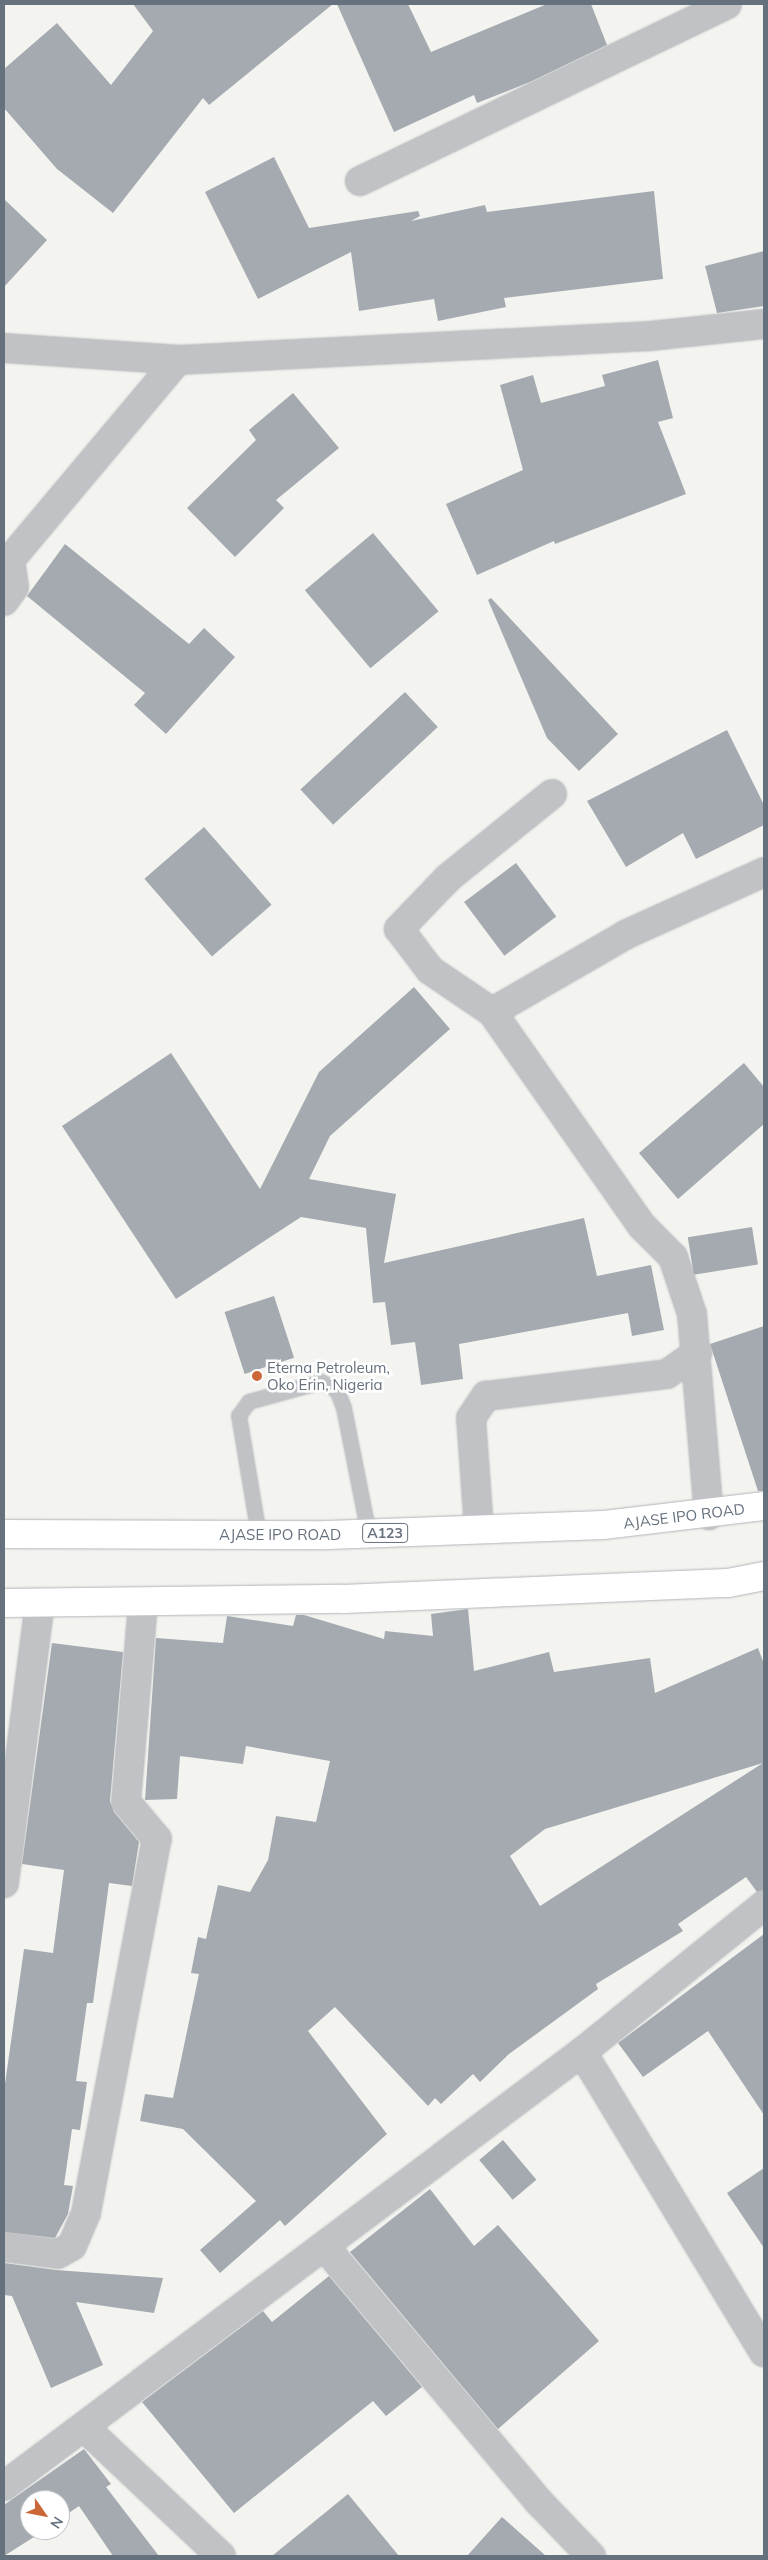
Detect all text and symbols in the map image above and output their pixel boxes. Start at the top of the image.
place label: Eterna Petroleum, Oko Erin, Nigeria [267,1358,390,1393]
marker: Eterna Petroleum, Oko Erin, Nigeria [251,1370,263,1382]
street label: AJASE IPO ROAD [622,1500,746,1532]
road number: A123 [361,1522,409,1545]
street label: AJASE IPO ROAD [219,1526,341,1544]
north arrow [20,2490,70,2540]
text: N [46,2513,67,2532]

